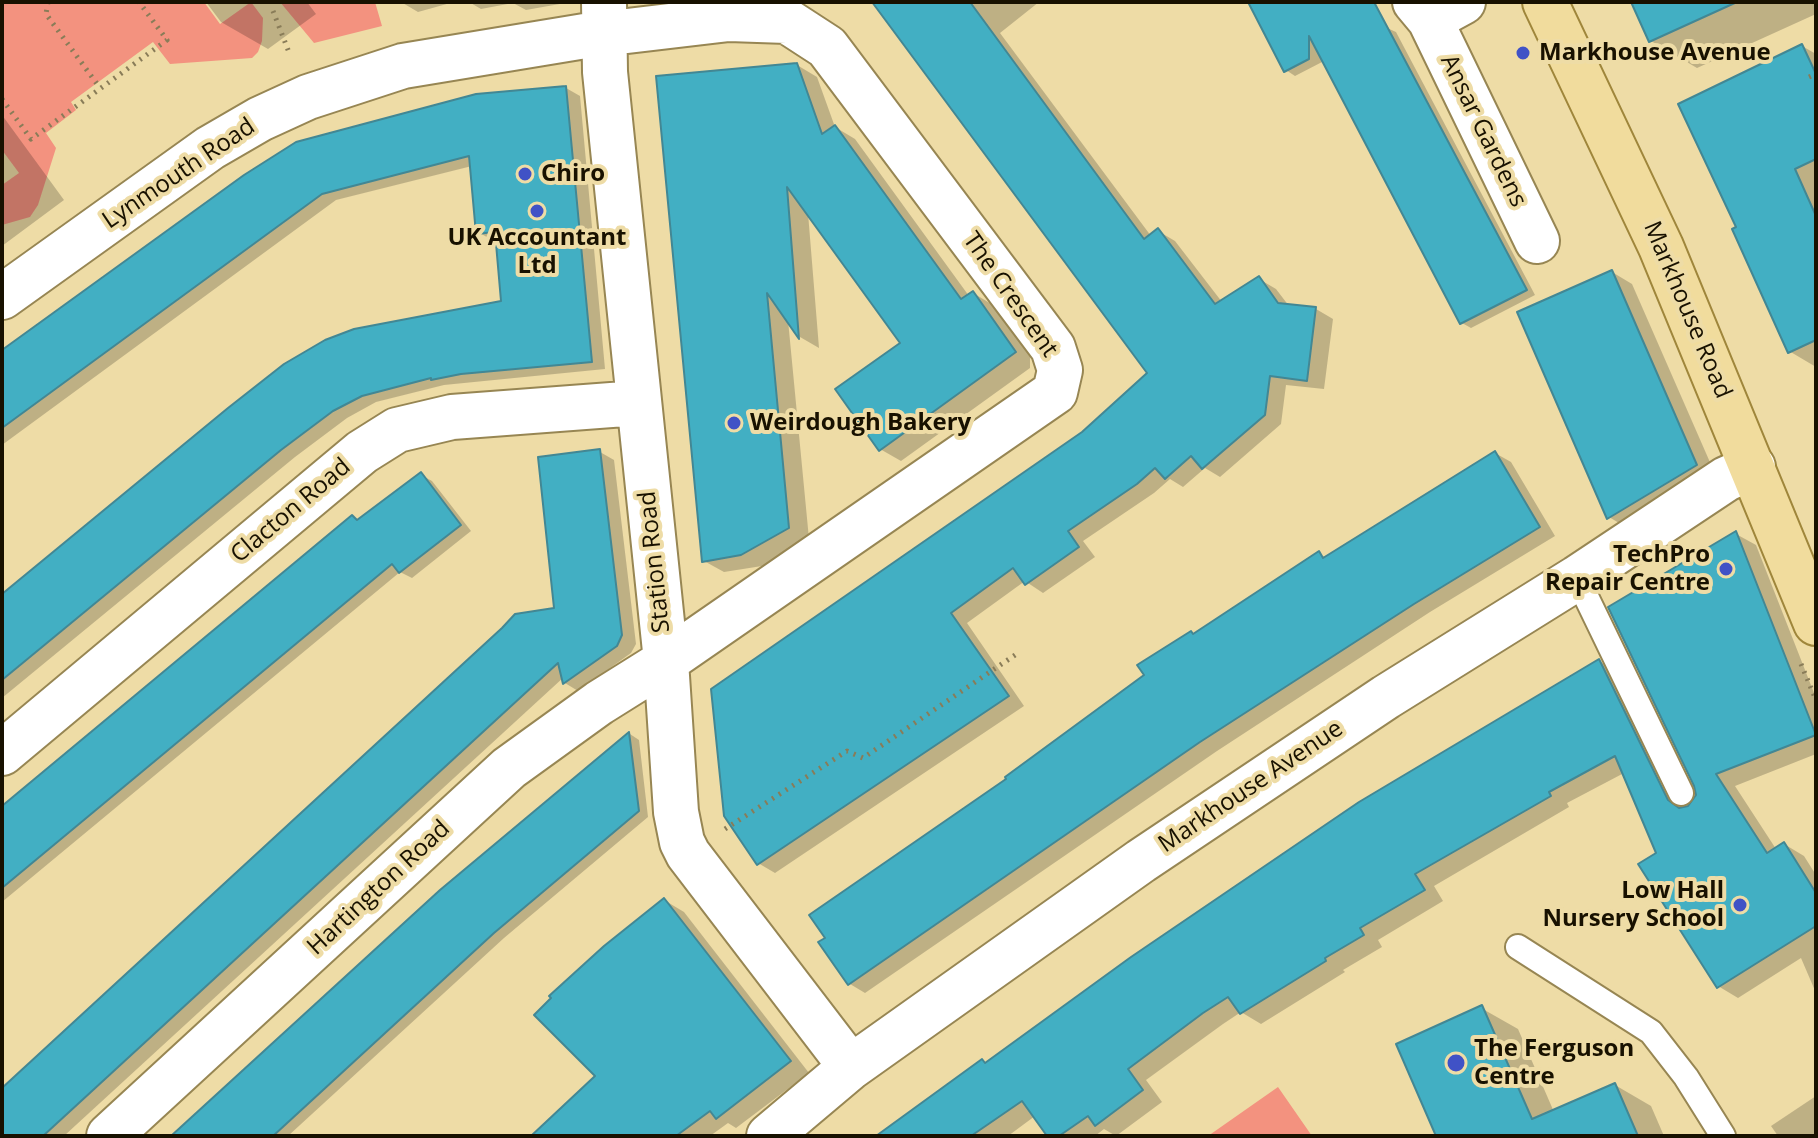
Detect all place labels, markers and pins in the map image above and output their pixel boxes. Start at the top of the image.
place label: Markhouse Avenue [1539,39,1771,67]
marker: Markhouse Avenue [1514,44,1532,62]
place label: Chiro [541,160,605,188]
marker: Chiro [516,165,534,183]
marker: UK Accountant Ltd [528,202,546,220]
place label: UK Accountant Ltd [447,224,627,280]
place label: Weirdough Bakery [750,409,971,437]
marker: Weirdough Bakery [725,414,743,432]
place label: TechPro Repair Centre [1545,541,1710,597]
marker: TechPro Repair Centre [1717,560,1735,578]
place label: Low Hall Nursery School [1543,877,1724,933]
marker: Low Hall Nursery School [1731,896,1749,914]
place label: The Ferguson Centre [1474,1035,1634,1091]
marker: The Ferguson Centre [1445,1052,1467,1074]

